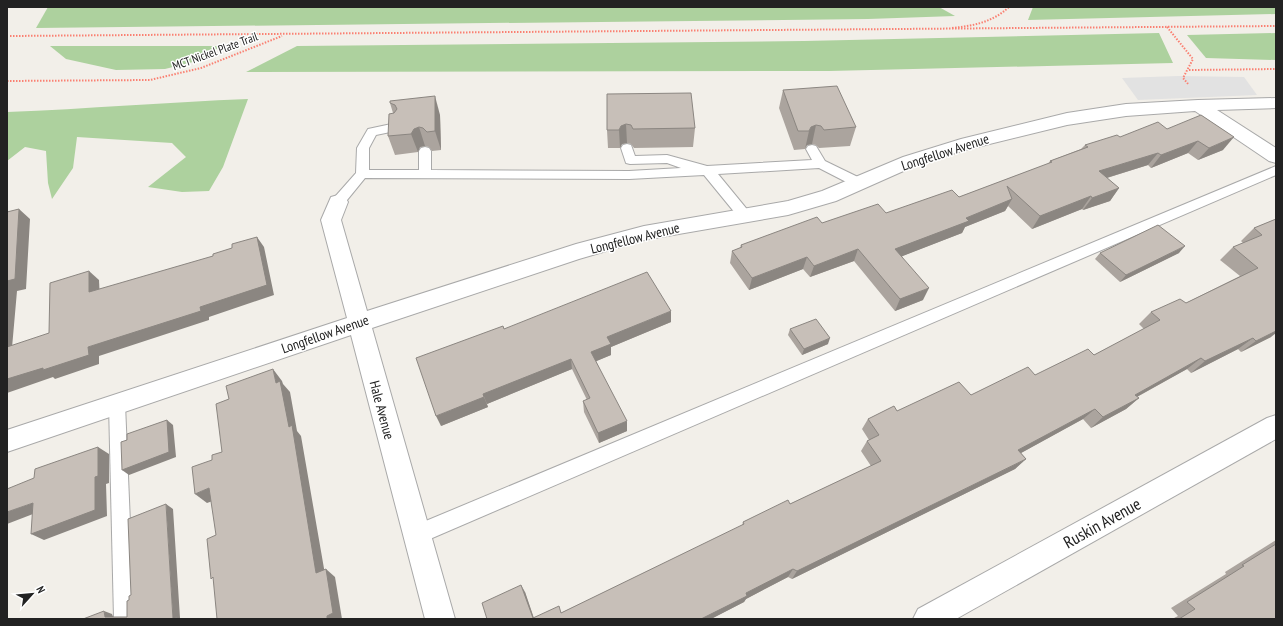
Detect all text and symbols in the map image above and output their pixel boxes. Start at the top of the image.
street label: MCT Nickel Plate Trail [170,29,260,73]
street label: Longfellow Avenue [899,129,991,175]
street label: Longfellow Avenue [589,218,682,258]
street label: Longfellow Avenue [279,311,371,357]
street label: Hale Avenue [366,379,399,442]
street label: Ruskin Avenue [1059,493,1145,553]
north arrow [12,574,52,614]
text: N [33,584,49,595]

